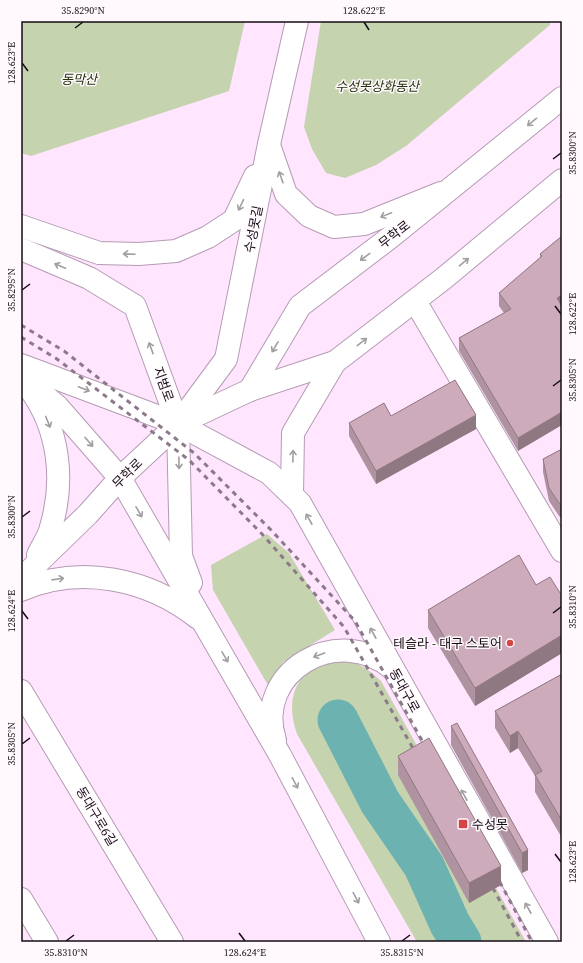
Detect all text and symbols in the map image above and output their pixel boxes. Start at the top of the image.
text: 35.8290°N [61,4,105,17]
text: 128.622°E [343,4,385,17]
text: 128.623°E [5,42,18,84]
park label: 동막산 [61,71,99,88]
park label: 수성못상화동산 [335,78,421,95]
one-way arrow [526,118,537,127]
text: 35.8300°N [566,131,579,175]
one-way arrow [276,172,284,184]
one-way arrow [237,199,244,211]
street label: 수성못길 [241,204,266,254]
one-way arrow [381,212,393,220]
street label: 무학로 [375,217,414,252]
one-way arrow [123,250,136,258]
one-way arrow [360,252,371,261]
one-way arrow [458,257,469,266]
one-way arrow [55,262,67,269]
text: 35.8295°N [5,268,18,312]
text: 128.622°E [566,293,579,335]
one-way arrow [356,338,367,346]
one-way arrow [271,341,279,353]
one-way arrow [146,342,154,354]
text: 35.8305°N [566,358,579,402]
street label: 지범로 [149,364,178,404]
one-way arrow [77,385,89,393]
one-way arrow [44,416,52,428]
one-way arrow [84,437,93,448]
one-way arrow [289,450,297,463]
street label: 무학로 [109,455,146,492]
one-way arrow [175,456,183,469]
text: 35.8300°N [5,495,18,539]
one-way arrow [136,506,144,518]
one-way arrow [305,513,313,525]
one-way arrow [52,575,65,583]
text: 35.8310°N [566,585,579,629]
text: 128.624°E [5,590,18,632]
one-way arrow [369,627,377,639]
place label: 테슬라 - 대구 스토어 [393,635,502,652]
marker: 테슬라 - 대구 스토어 [505,638,515,648]
one-way arrow [221,651,229,663]
one-way arrow [313,651,325,659]
street label: 동대구로 [386,665,424,715]
text: 35.8305°N [5,722,18,766]
one-way arrow [292,777,299,789]
street label: 동대구로6길 [72,783,121,849]
one-way arrow [460,789,468,801]
place label: 수성못 [472,816,508,833]
marker: 수성못 [457,818,469,830]
text: 128.623°E [566,841,579,883]
one-way arrow [353,891,360,903]
one-way arrow [523,902,531,914]
text: 35.8310°N [44,946,88,959]
text: 128.624°E [224,946,266,959]
text: 35.8315°N [380,946,424,959]

